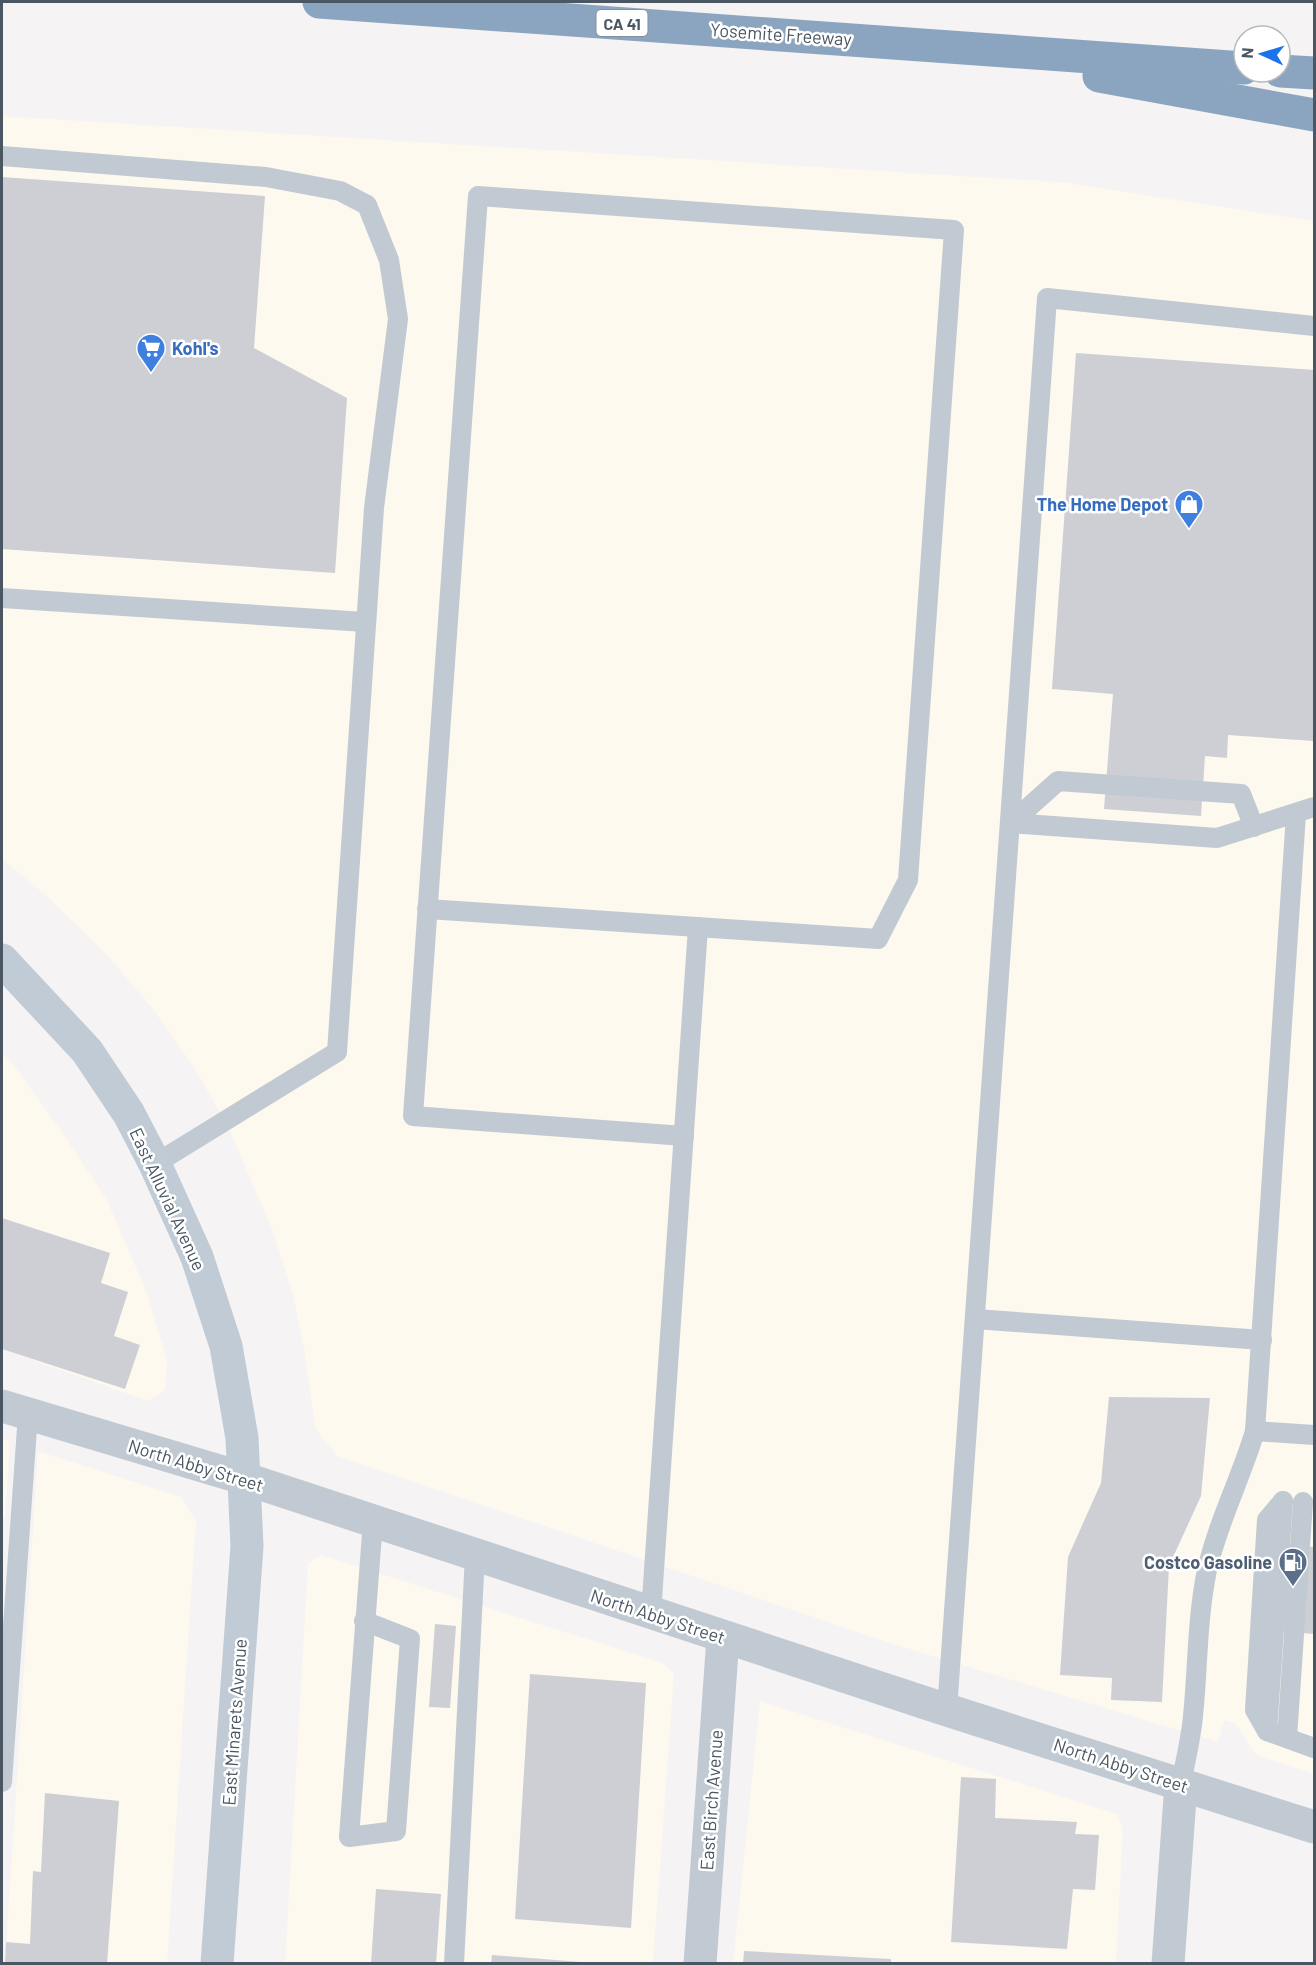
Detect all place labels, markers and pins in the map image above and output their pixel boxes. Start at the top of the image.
supermarket icon: Kohl's [135,332,167,374]
place label: Kohl's [172,337,219,359]
shop icon: The Home Depot [1173,488,1205,530]
place label: The Home Depot [1037,493,1168,515]
fuel station icon: Costco Gasoline [1277,1546,1309,1588]
place label: Costco Gasoline [1144,1551,1272,1573]

